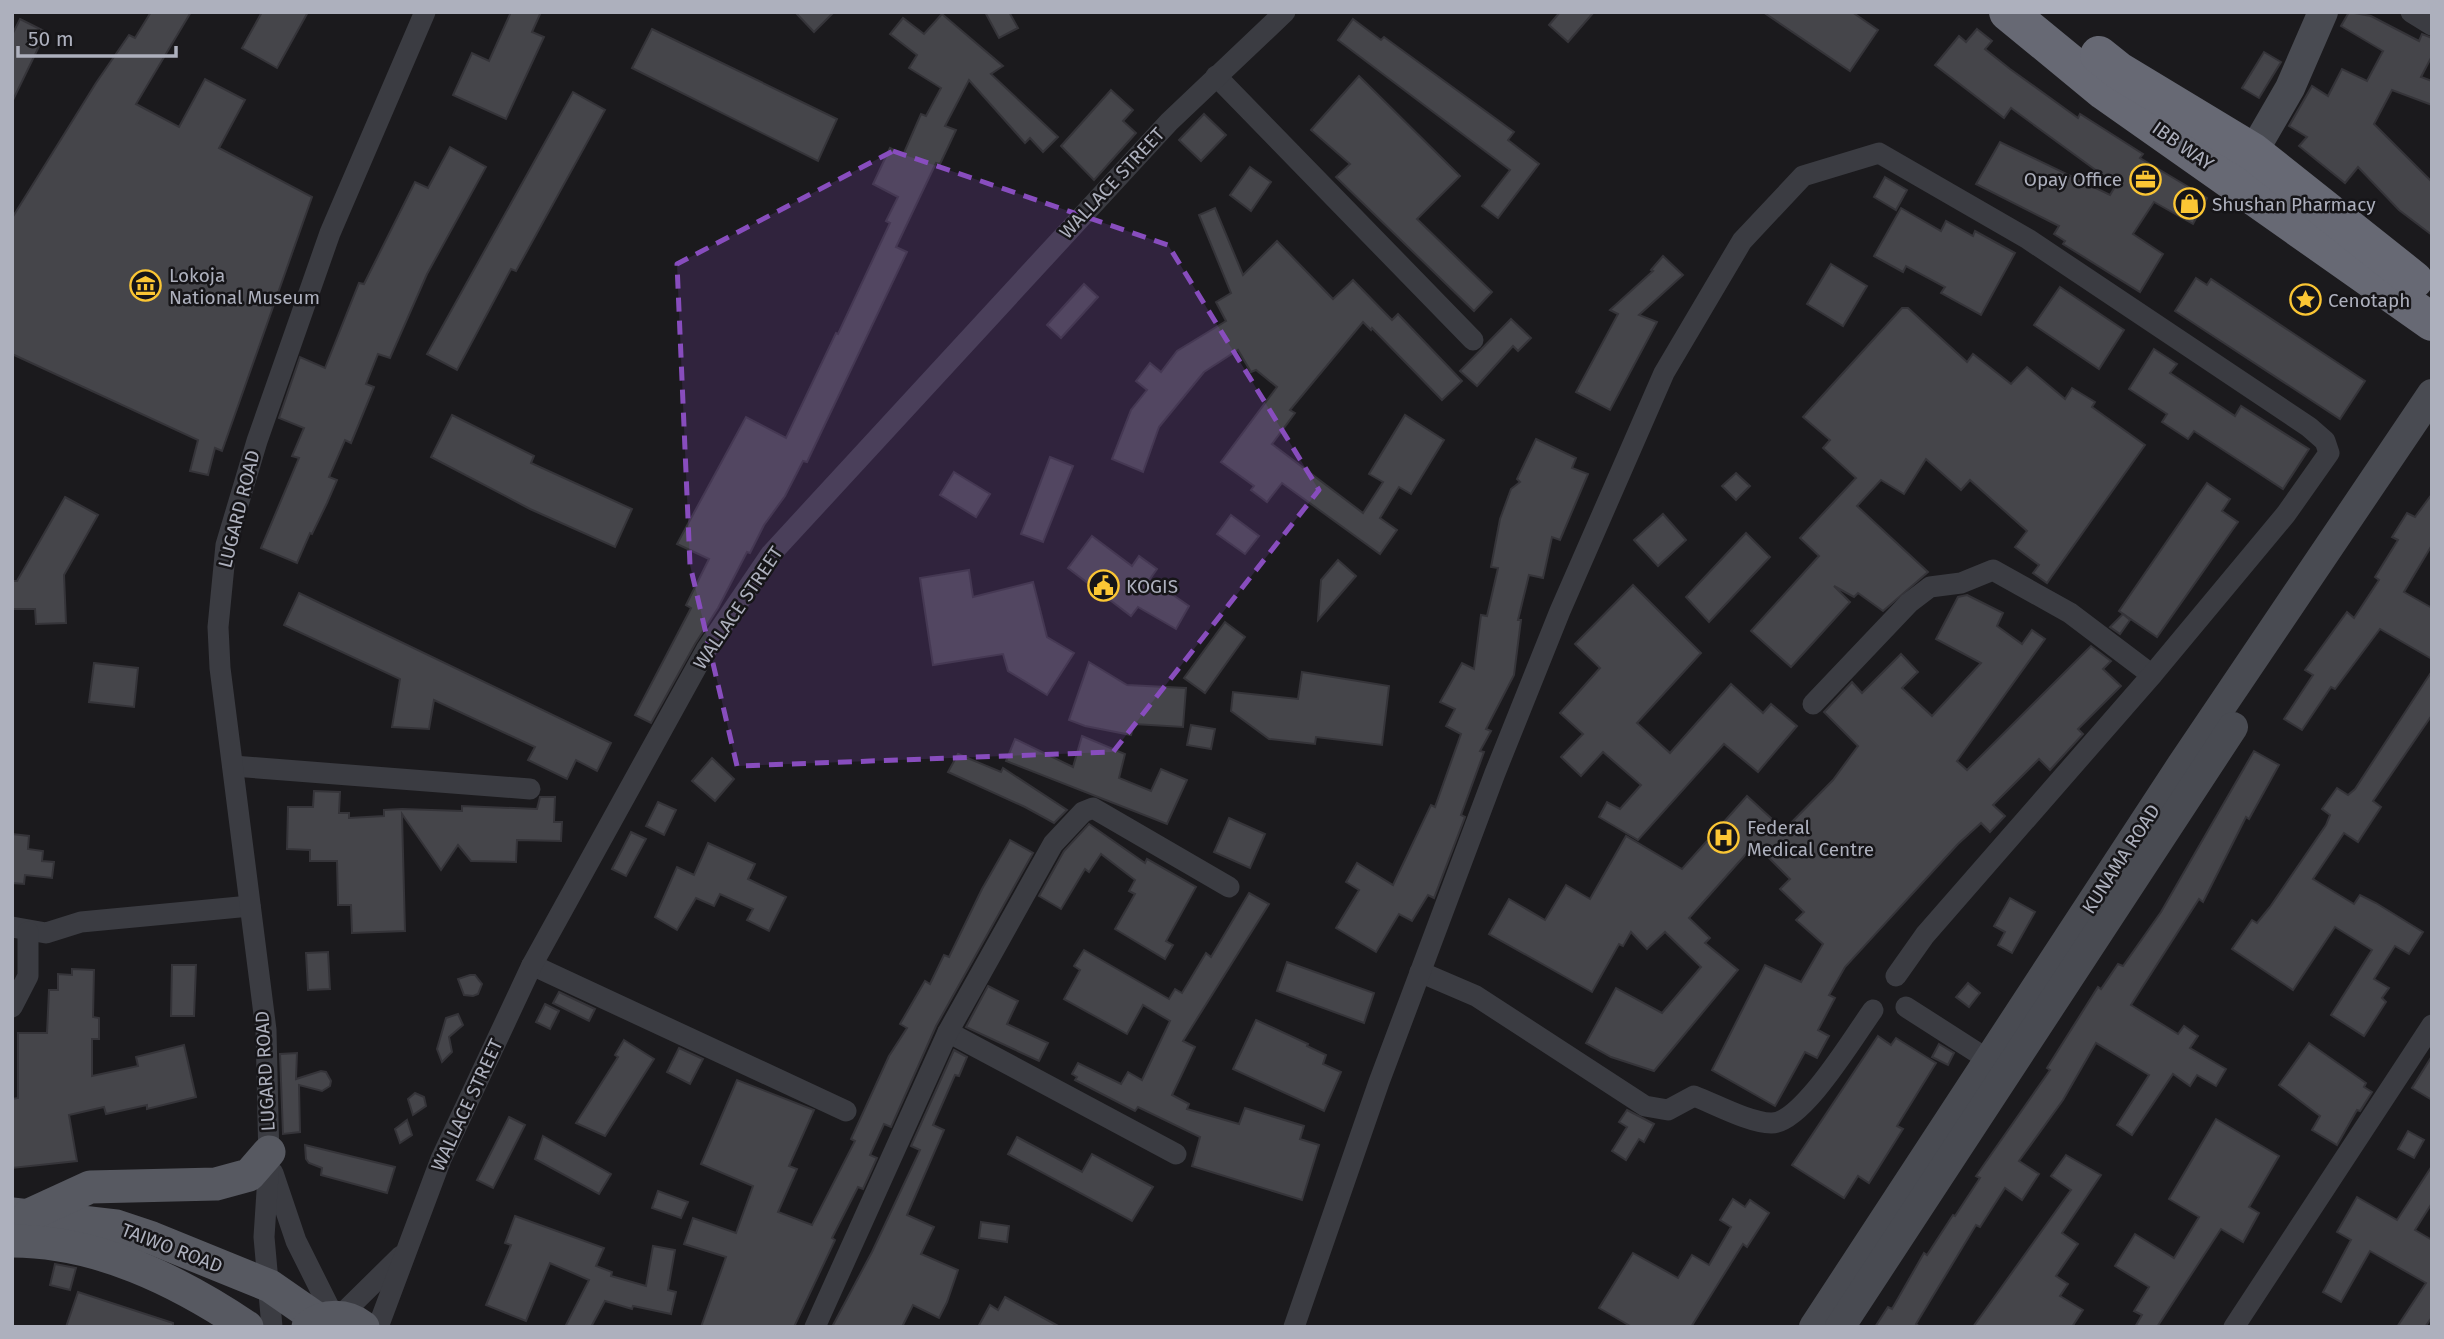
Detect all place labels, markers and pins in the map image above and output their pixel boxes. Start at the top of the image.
office icon: Opay Office [2128,162,2162,196]
place label: Opay Office [2024,168,2122,191]
shop icon: Shushan Pharmacy [2172,187,2206,221]
place label: Shushan Pharmacy [2212,193,2376,216]
place label: Lokoja National Museum [169,264,320,309]
museum icon: Lokoja National Museum [129,269,163,303]
place icon: Cenotaph [2288,283,2322,317]
place label: Cenotaph [2328,289,2410,312]
public building icon: KOGIS [1086,569,1120,603]
place label: KOGIS [1126,575,1178,598]
place label: Federal Medical Centre [1747,816,1874,861]
hospital icon: Federal Medical Centre [1707,821,1741,855]

